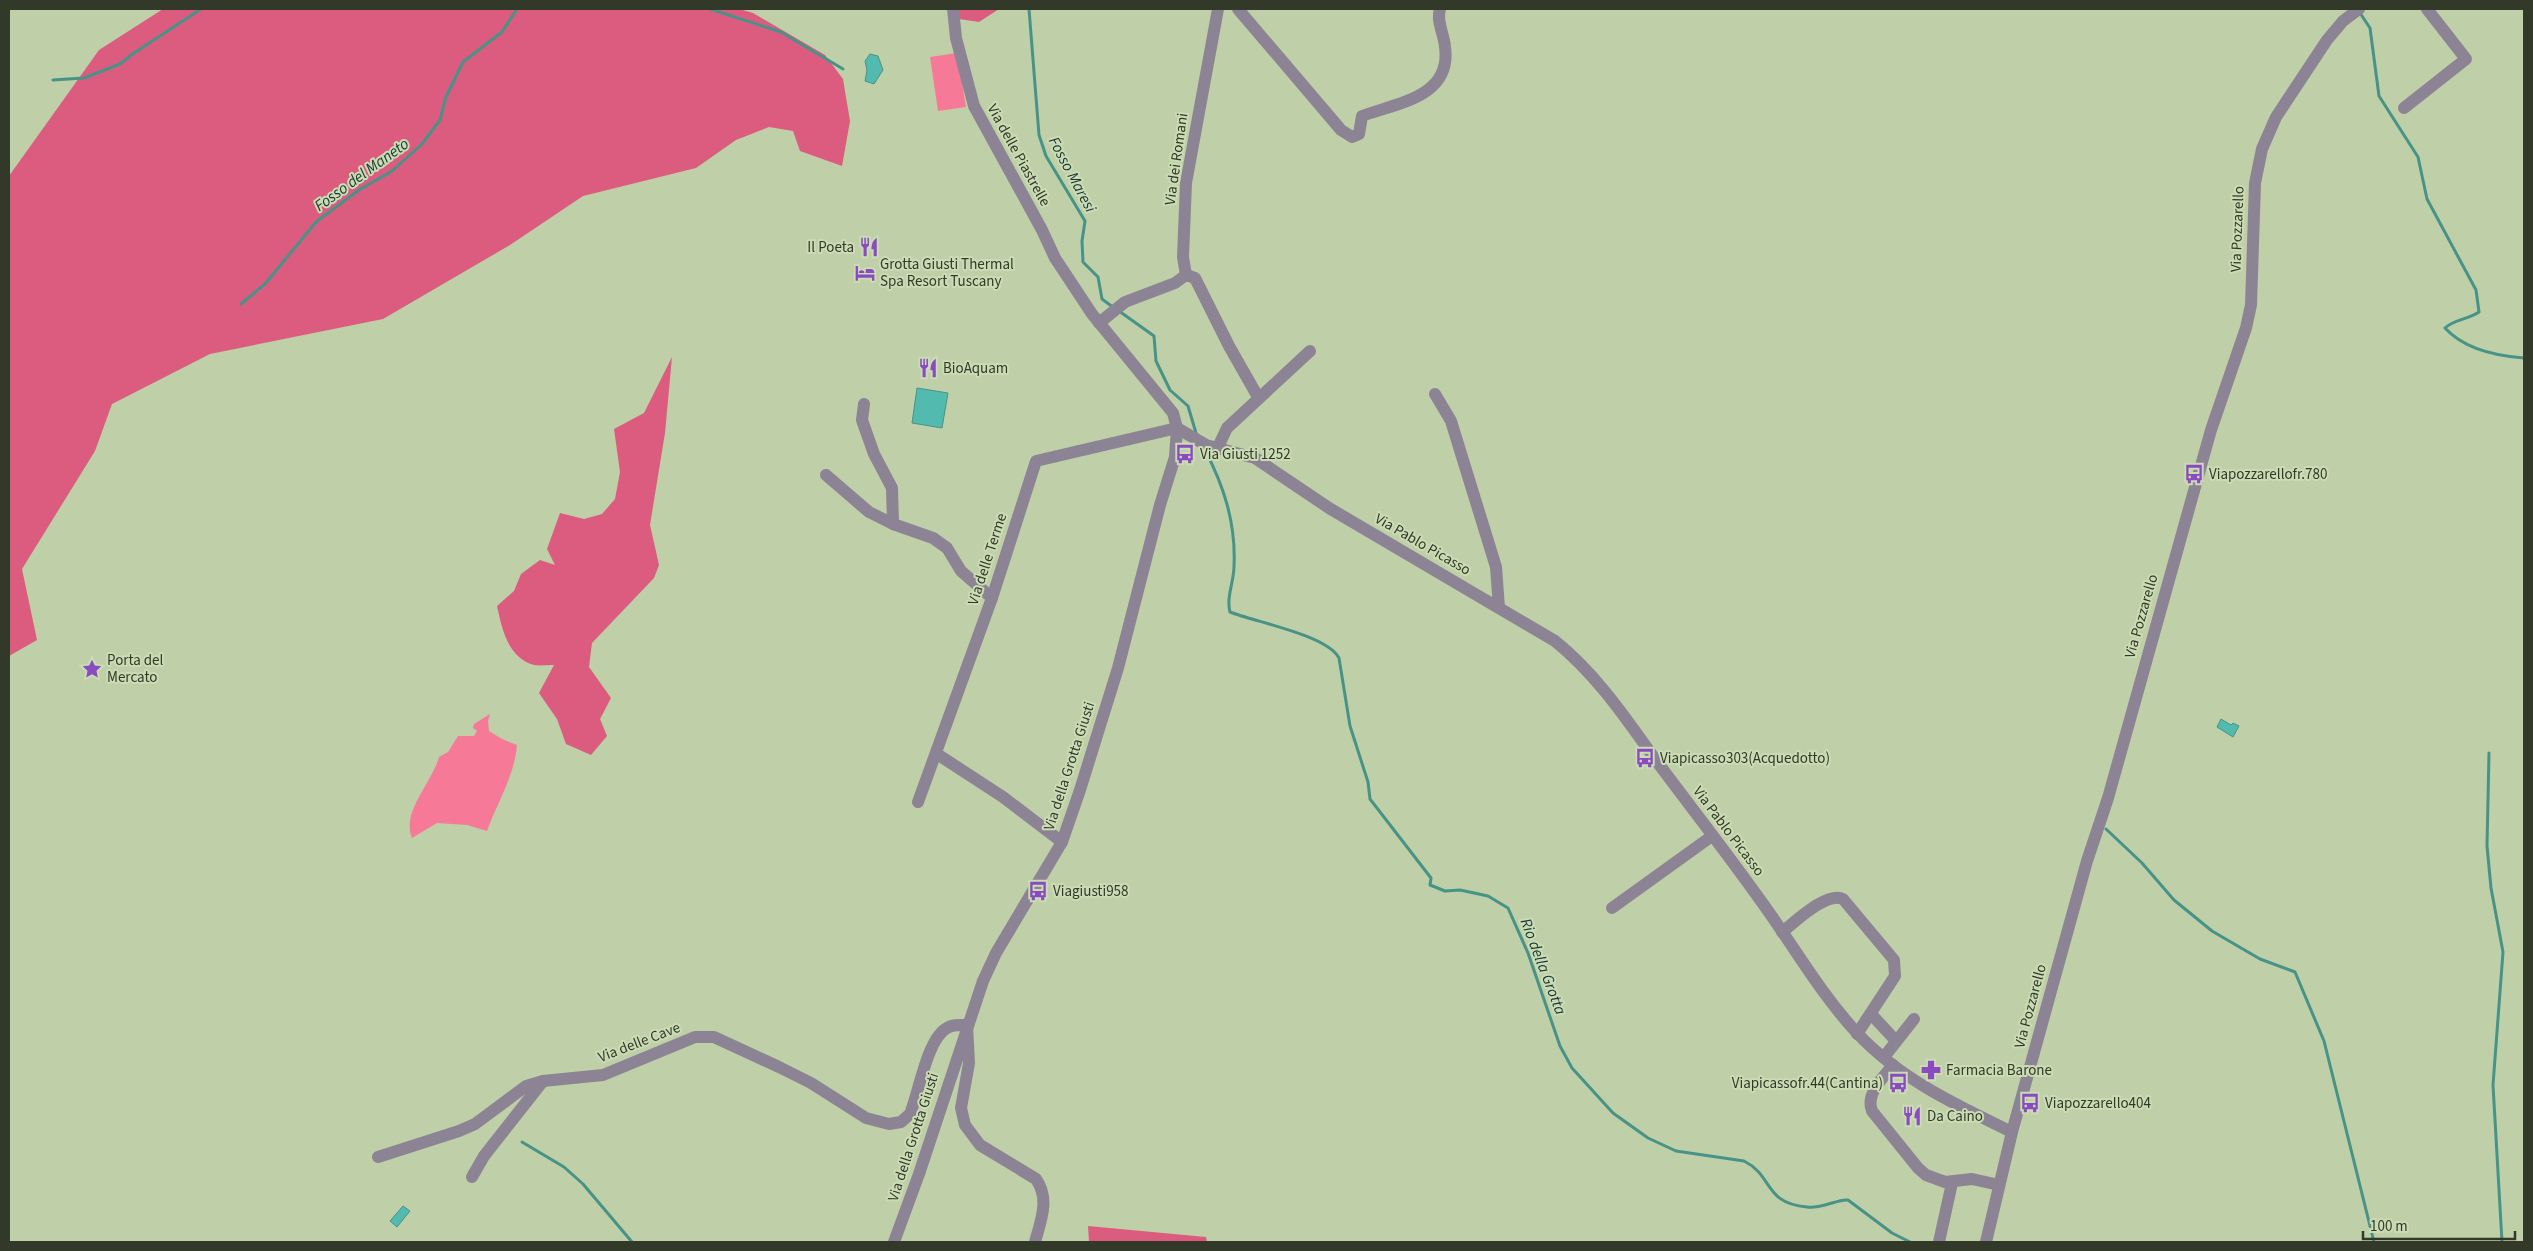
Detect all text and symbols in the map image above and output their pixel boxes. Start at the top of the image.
street label: Via delle Piastrelle [982,100,1055,210]
street label: Via dei Romani [1160,112,1193,207]
water label: Fosso del Maneto [310,133,413,217]
water label: Fosso Maresi [1043,133,1101,216]
street label: Via Pozzarello [2225,185,2250,273]
restaurant icon: Il Poeta [858,236,880,258]
place label: Il Poeta [807,237,854,258]
place label: Grotta Giusti Thermal Spa Resort Tuscany [880,254,1014,292]
hotel icon: Grotta Giusti Thermal Spa Resort Tuscany [854,262,876,284]
restaurant icon: BioAquam [917,357,939,379]
place label: BioAquam [943,358,1008,379]
bus stop icon: Via Giusti 1252 [1174,443,1196,465]
place label: Via Giusti 1252 [1200,444,1291,465]
bus stop icon: Viapozzarellofr.780 [2183,463,2205,485]
place label: Viapozzarellofr.780 [2209,464,2327,485]
street label: Via Pablo Picasso [1371,508,1475,580]
street label: Via delle Terme [963,511,1012,608]
street label: Via Pozzarello [2119,572,2163,661]
place label: Porta del Mercato [107,650,164,688]
place icon: Porta del Mercato [81,658,103,680]
street label: Via della Grotta Giusti [1039,699,1100,833]
bus stop icon: Viapicasso303(Acquedotto) [1634,747,1656,769]
place label: Viapicasso303(Acquedotto) [1660,748,1830,769]
street label: Via Pablo Picasso [1688,782,1769,881]
bus stop icon: Viagiusti958 [1027,880,1049,902]
place label: Viagiusti958 [1053,881,1129,902]
water label: Rio della Grotta [1515,915,1572,1018]
street label: Via Pozzarello [2009,962,2052,1051]
street label: Via delle Cave [595,1017,683,1068]
pharmacy icon: Farmacia Barone [1920,1059,1942,1081]
place label: Farmacia Barone [1946,1060,2052,1081]
street label: Via della Grotta Giusti [883,1070,944,1204]
bus stop icon: Viapicassofr.44(Cantina) [1887,1072,1909,1094]
place label: Viapicassofr.44(Cantina) [1732,1073,1883,1094]
bus stop icon: Viapozzarello404 [2019,1092,2041,1114]
place label: Viapozzarello404 [2045,1093,2151,1114]
restaurant icon: Da Caino [1901,1105,1923,1127]
place label: Da Caino [1927,1106,1983,1127]
scale bar [2363,1208,2516,1240]
text: 100 m [2370,1216,2408,1237]

